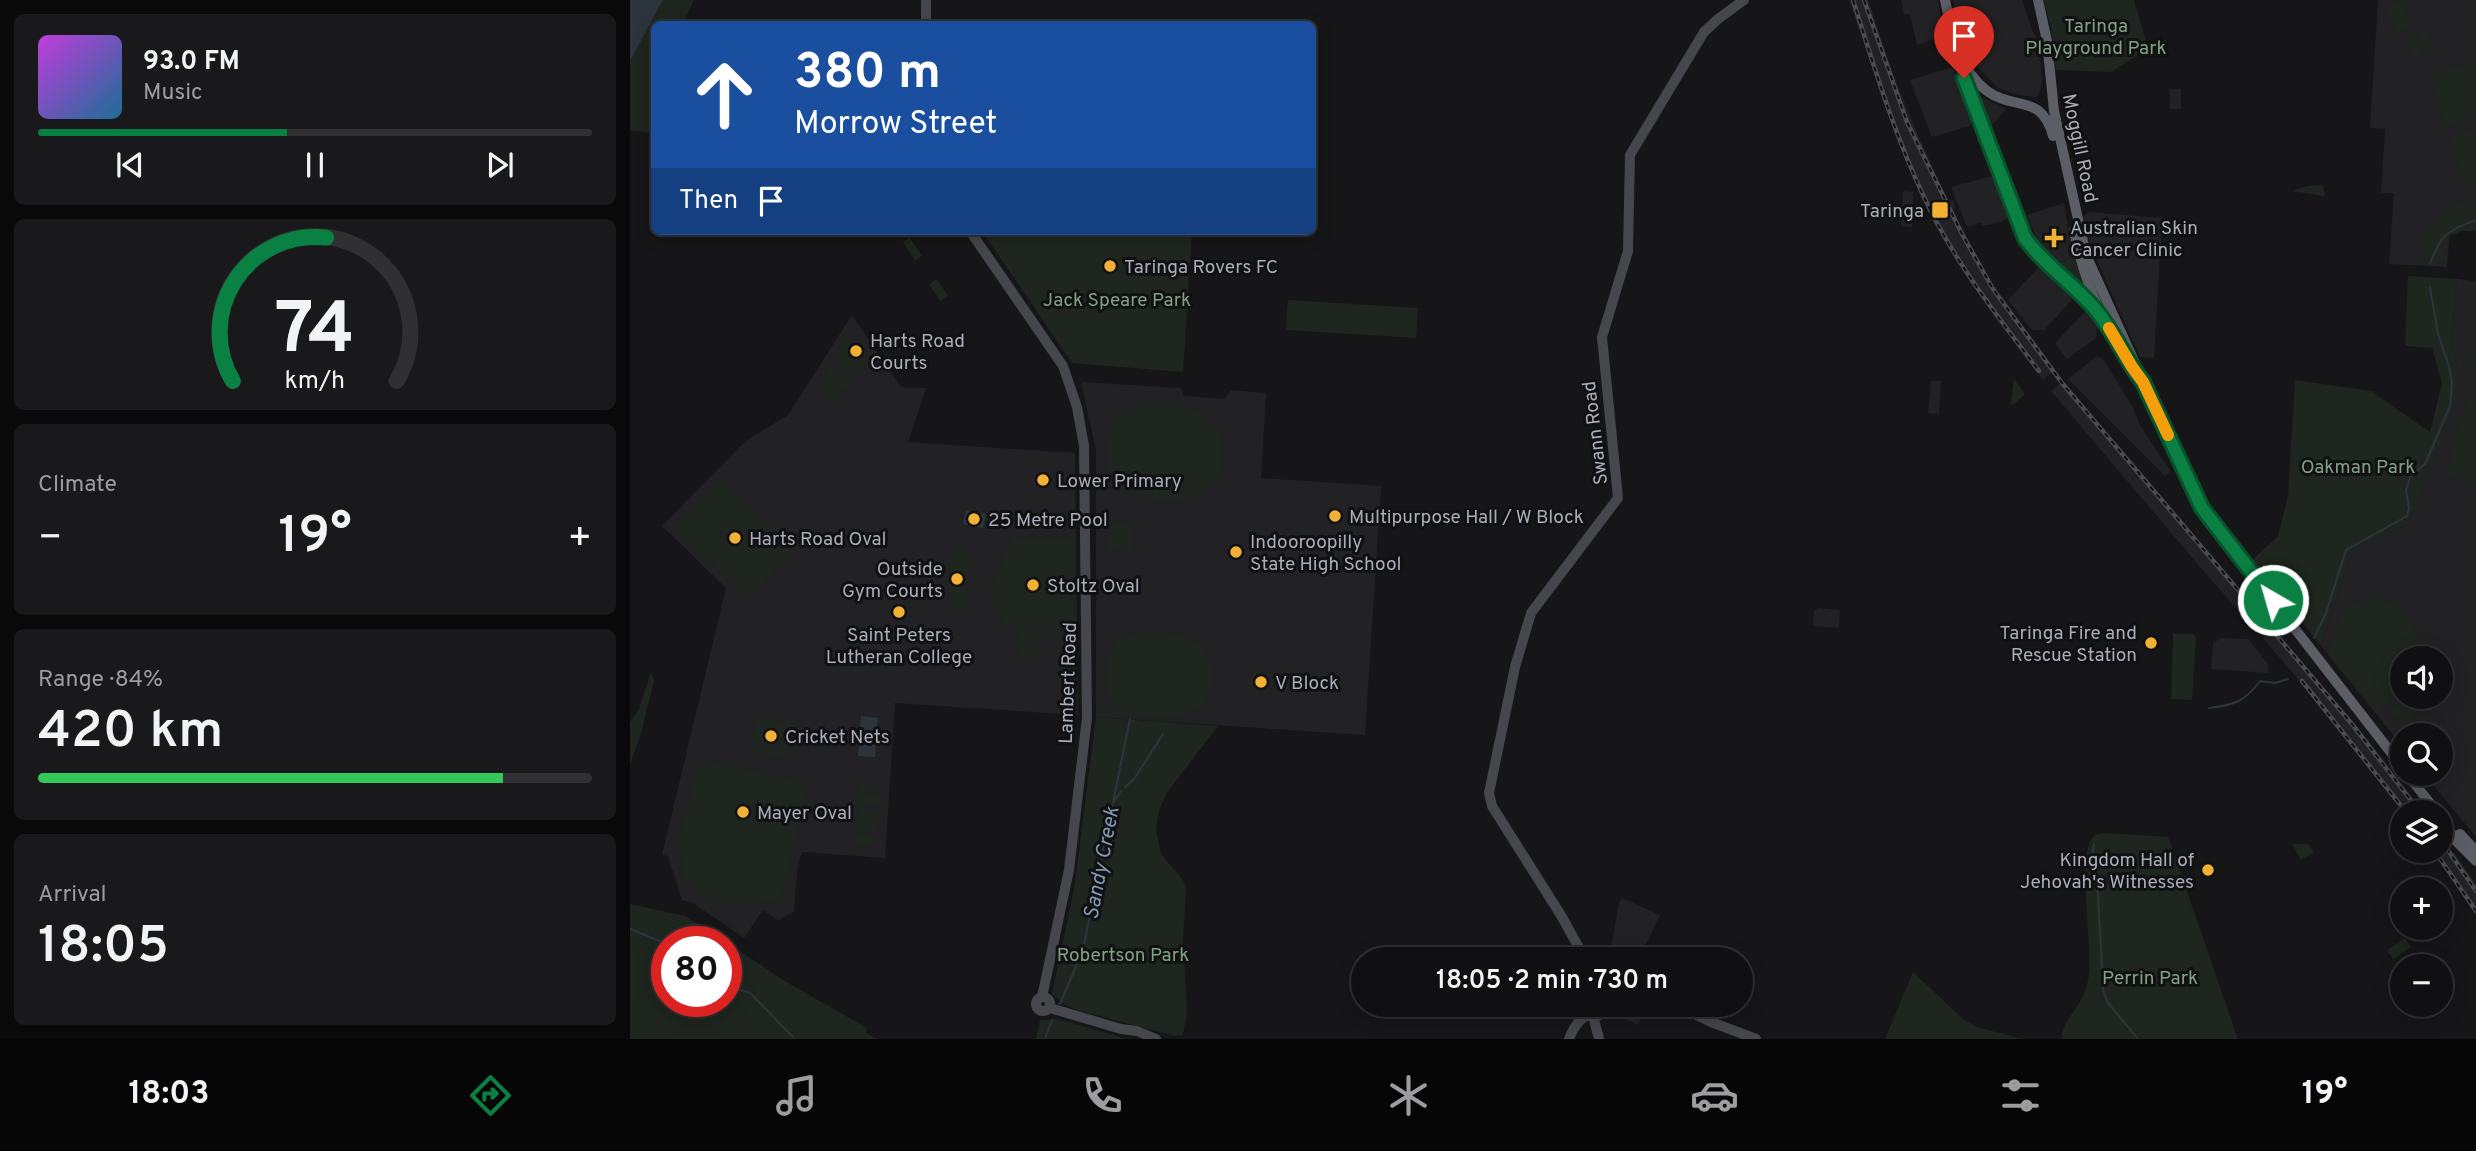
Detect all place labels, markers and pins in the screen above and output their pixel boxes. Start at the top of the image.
pin [1934,6,1994,78]
place label: Taringa [1860,200,1924,224]
marker: Taringa [1930,200,1950,220]
place label: Australian Skin Cancer Clinic [2070,217,2198,263]
marker: Australian Skin Cancer Clinic [2044,228,2064,248]
place label: Taringa Rovers FC [1124,256,1278,280]
marker: Taringa Rovers FC [1102,258,1118,274]
place label: Harts Road Courts [870,330,965,376]
marker: Harts Road Courts [848,343,864,359]
place label: Lower Primary [1057,470,1182,494]
marker: Lower Primary [1035,472,1051,488]
place label: Multipurpose Hall / W Block [1349,506,1584,530]
marker: Multipurpose Hall / W Block [1327,508,1343,524]
place label: 25 Metre Pool [988,509,1108,533]
marker: 25 Metre Pool [966,511,982,527]
place label: Harts Road Oval [749,528,887,552]
marker: Harts Road Oval [727,530,743,546]
place label: Indooroopilly State High School [1250,531,1402,577]
marker: Indooroopilly State High School [1228,544,1244,560]
place label: Outside Gym Courts [842,558,943,604]
marker: Outside Gym Courts [949,571,965,587]
place label: Stoltz Oval [1047,575,1140,599]
marker: Stoltz Oval [1025,577,1041,593]
marker: Saint Peters Lutheran College [891,604,907,620]
place label: Taringa Fire and Rescue Station [2000,622,2137,668]
place label: Saint Peters Lutheran College [826,624,972,670]
marker: Taringa Fire and Rescue Station [2143,635,2159,651]
place label: V Block [1275,672,1339,696]
marker: V Block [1253,674,1269,690]
place label: Cricket Nets [785,726,890,750]
marker: Cricket Nets [763,728,779,744]
place label: Mayer Oval [757,802,852,826]
marker: Mayer Oval [735,804,751,820]
place label: Kingdom Hall of Jehovah's Witnesses [2020,849,2195,895]
marker: Kingdom Hall of Jehovah's Witnesses [2200,862,2216,878]

